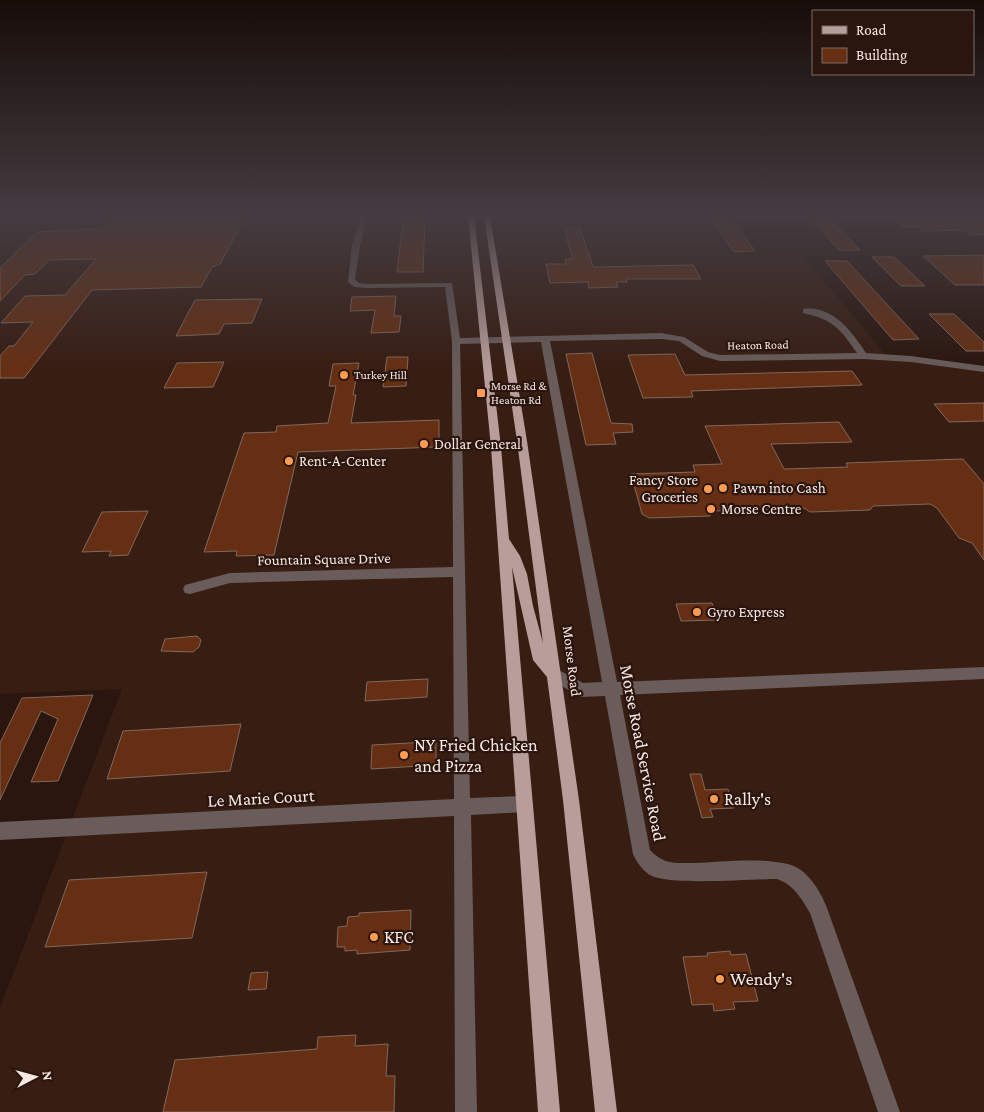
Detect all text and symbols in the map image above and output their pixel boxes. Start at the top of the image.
legend [812,10,974,75]
text: Road [856,22,887,38]
text: Building [856,47,907,64]
street label: Heaton Road [727,337,790,353]
place label: Turkey Hill [354,368,407,382]
marker: Turkey Hill [338,369,350,381]
place label: Morse Rd & Heaton Rd [491,379,547,407]
marker: Morse Rd & Heaton Rd [475,387,487,399]
place label: Dollar General [434,436,521,452]
marker: Dollar General [418,438,430,450]
place label: Rent-A-Center [299,453,387,469]
marker: Rent-A-Center [283,455,295,467]
place label: Fancy Store Groceries [629,472,698,505]
place label: Pawn into Cash [733,480,826,496]
marker: Pawn into Cash [717,482,729,494]
marker: Fancy Store Groceries [702,483,714,495]
place label: Morse Centre [721,501,802,517]
marker: Morse Centre [705,503,717,515]
street label: Fountain Square Drive [257,550,391,569]
place label: Gyro Express [707,604,785,621]
marker: Gyro Express [691,606,703,618]
street label: Morse Road [560,625,584,697]
street label: Morse Road Service Road [616,663,670,843]
place label: NY Fried Chicken and Pizza [414,735,538,776]
marker: NY Fried Chicken and Pizza [398,749,410,761]
street label: Le Marie Court [207,785,316,811]
place label: Rally's [724,789,771,809]
marker: Rally's [708,793,720,805]
place label: KFC [384,927,414,947]
marker: KFC [368,931,380,943]
place label: Wendy's [730,969,792,989]
marker: Wendy's [714,973,726,985]
north arrow [10,1052,60,1102]
text: N [39,1070,56,1082]

